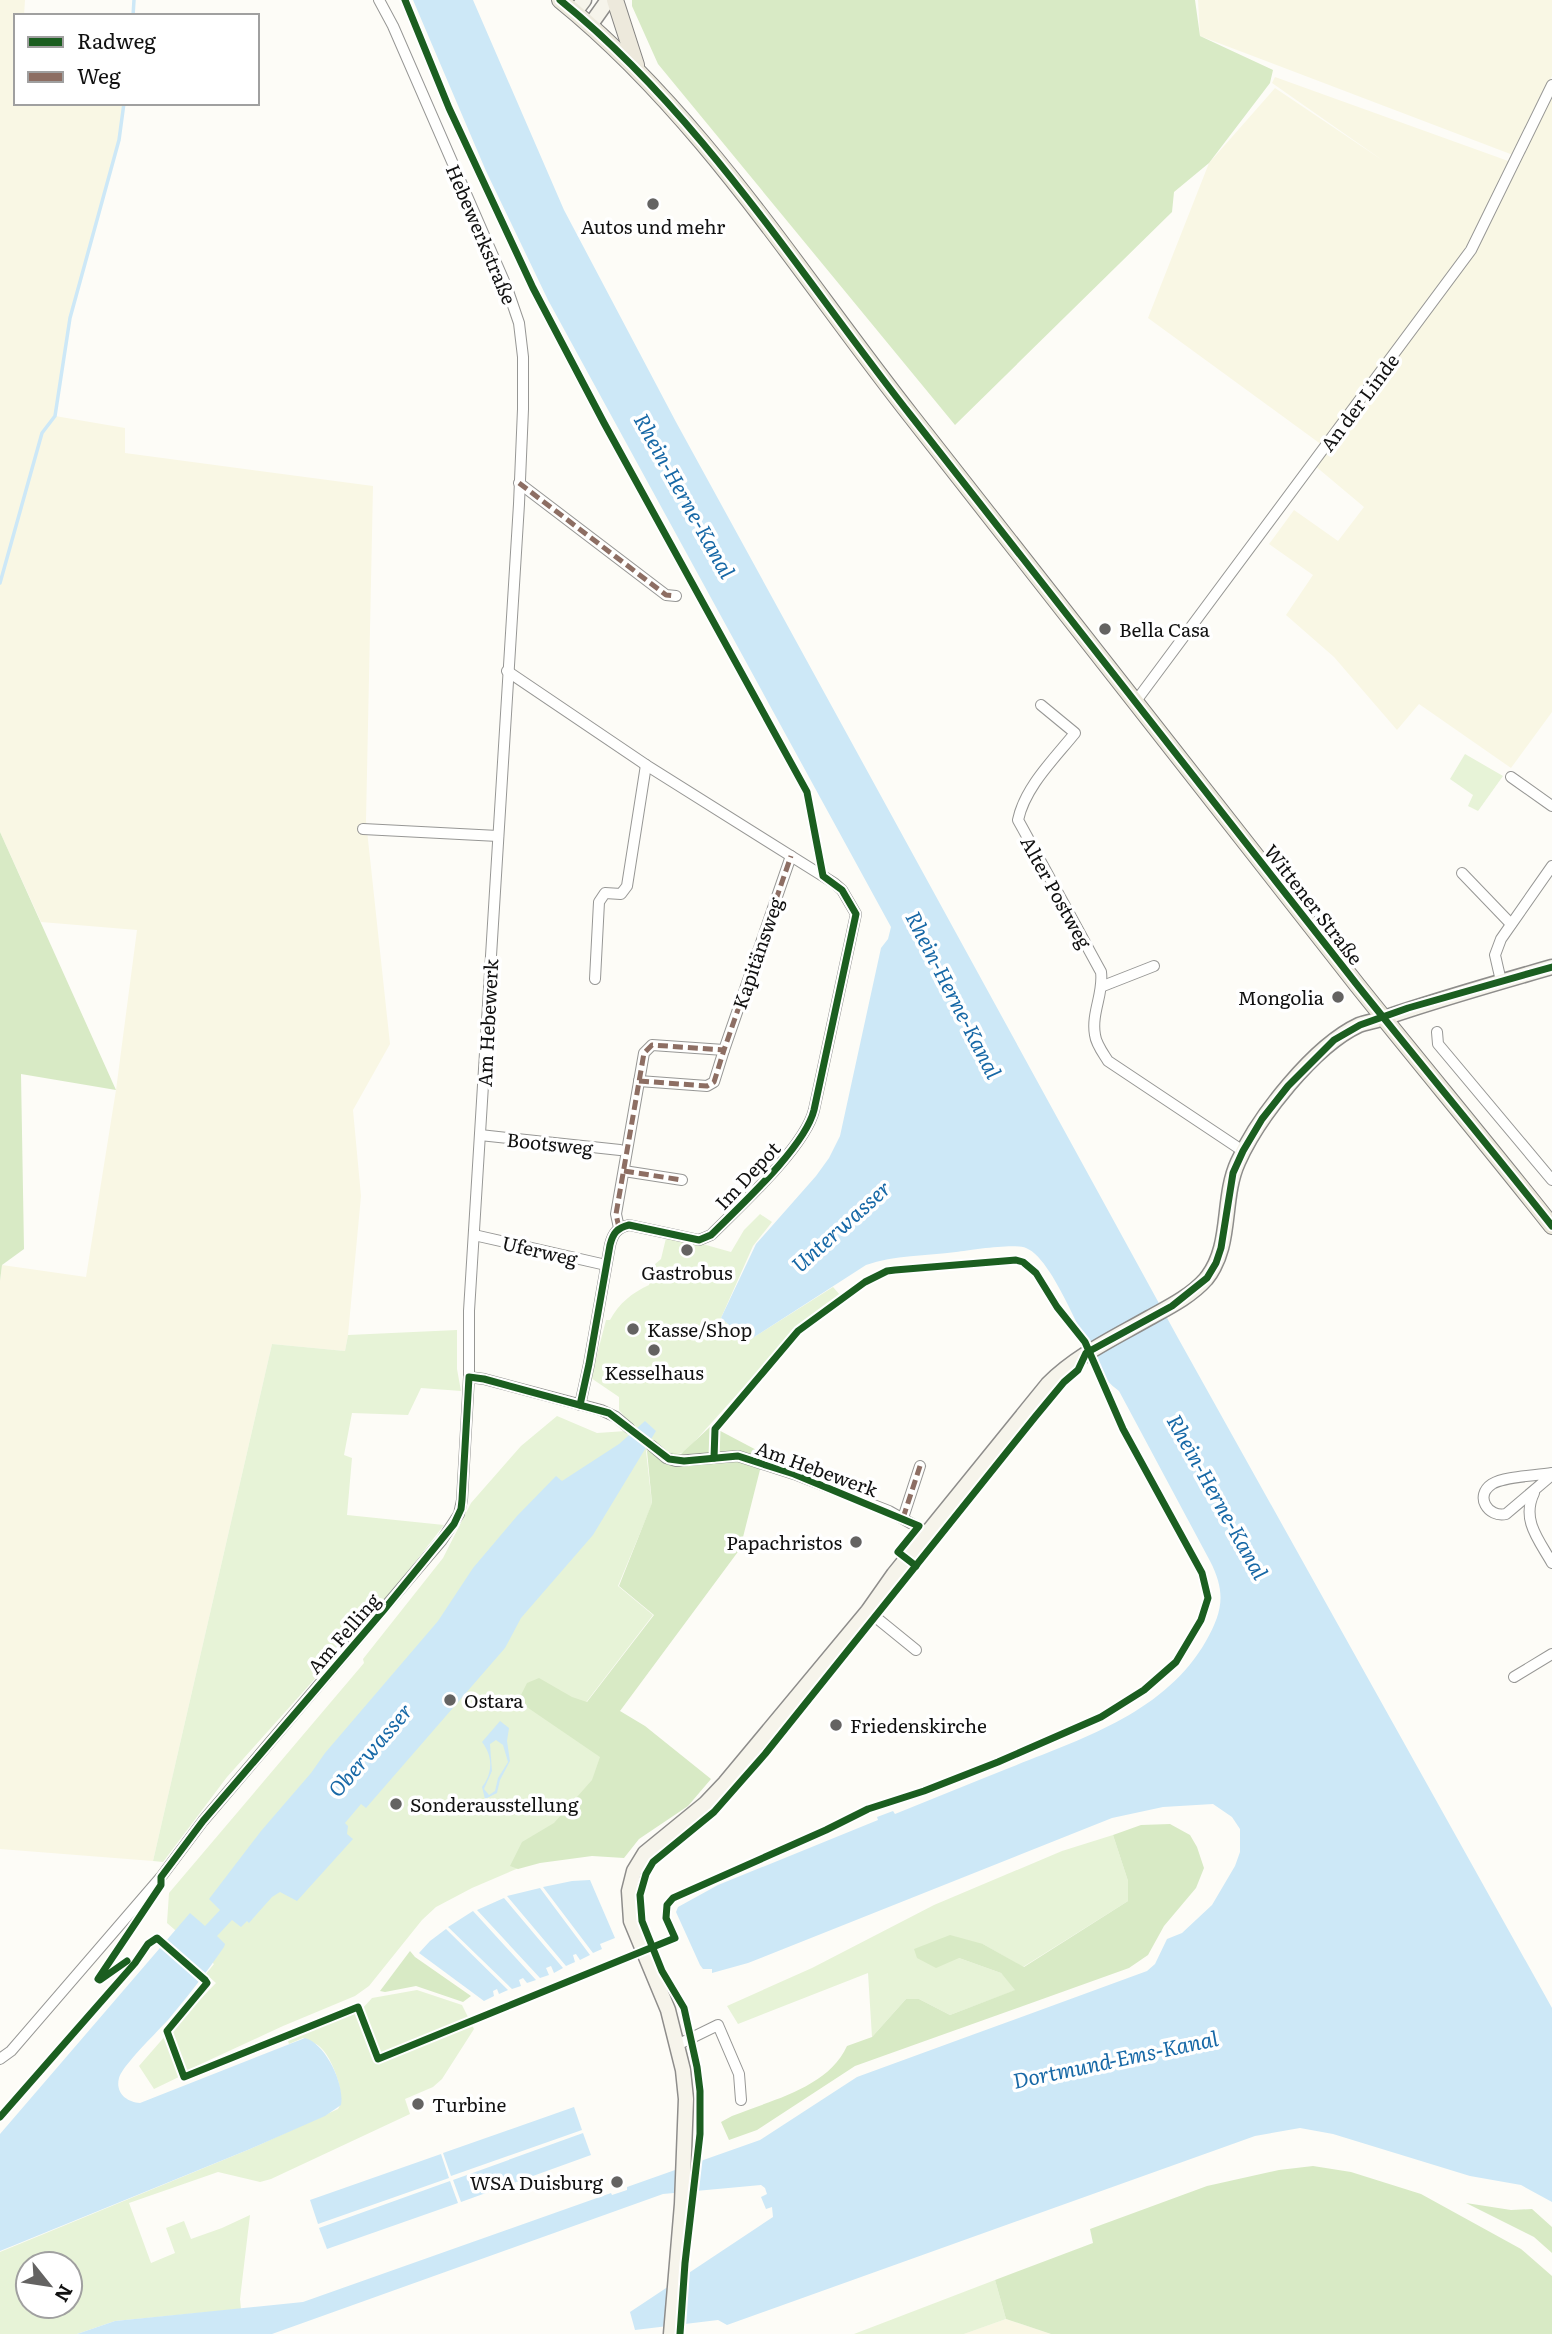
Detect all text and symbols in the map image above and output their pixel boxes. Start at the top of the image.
legend [14,14,259,105]
text: Radweg [77,24,156,55]
text: Weg [77,59,121,90]
street label: Hebewerkstraße [440,160,524,309]
marker: Autos und mehr [645,196,661,212]
place label: Autos und mehr [581,212,725,240]
street label: An der Linde [1313,347,1405,457]
water label: Rhein-Herne-Kanal [628,407,744,583]
place label: Bella Casa [1119,615,1211,643]
marker: Bella Casa [1097,621,1113,637]
street label: Alter Postweg [1015,831,1100,954]
street label: Wittener Straße [1258,838,1370,970]
street label: Kapitänsweg [725,893,789,1013]
water label: Rhein-Herne-Kanal [899,905,1011,1083]
street label: Am Hebewerk [470,958,504,1088]
place label: Mongolia [1238,983,1325,1011]
marker: Mongolia [1330,989,1346,1005]
street label: Bootsweg [505,1125,595,1162]
street label: Im Depot [708,1134,786,1215]
water label: Unterwasser [783,1172,897,1278]
street label: Uferweg [499,1228,581,1272]
marker: Gastrobus [679,1242,695,1258]
place label: Gastrobus [641,1258,733,1286]
place label: Kasse/Shop [647,1315,752,1343]
marker: Kasse/Shop [625,1321,641,1337]
marker: Kesselhaus [646,1342,662,1358]
place label: Kesselhaus [604,1358,704,1386]
water label: Rhein-Herne-Kanal [1161,1408,1277,1584]
street label: Am Hebewerk [752,1433,882,1503]
place label: Papachristos [726,1528,842,1556]
marker: Papachristos [848,1534,864,1550]
street label: Am Felling [300,1586,386,1679]
place label: Ostara [464,1686,524,1714]
marker: Ostara [442,1692,458,1708]
water label: Oberwasser [319,1695,419,1803]
place label: Friedenskirche [850,1711,987,1739]
marker: Friedenskirche [828,1717,844,1733]
place label: Sonderausstellung [410,1790,579,1818]
marker: Sonderausstellung [388,1796,404,1812]
water label: Dortmund-Ems-Kanal [1009,2021,1221,2095]
place label: Turbine [432,2090,507,2118]
marker: Turbine [410,2096,426,2112]
place label: WSA Duisburg [470,2168,603,2196]
marker: WSA Duisburg [609,2174,625,2190]
north arrow [14,2250,84,2320]
text: N [48,2280,81,2308]

